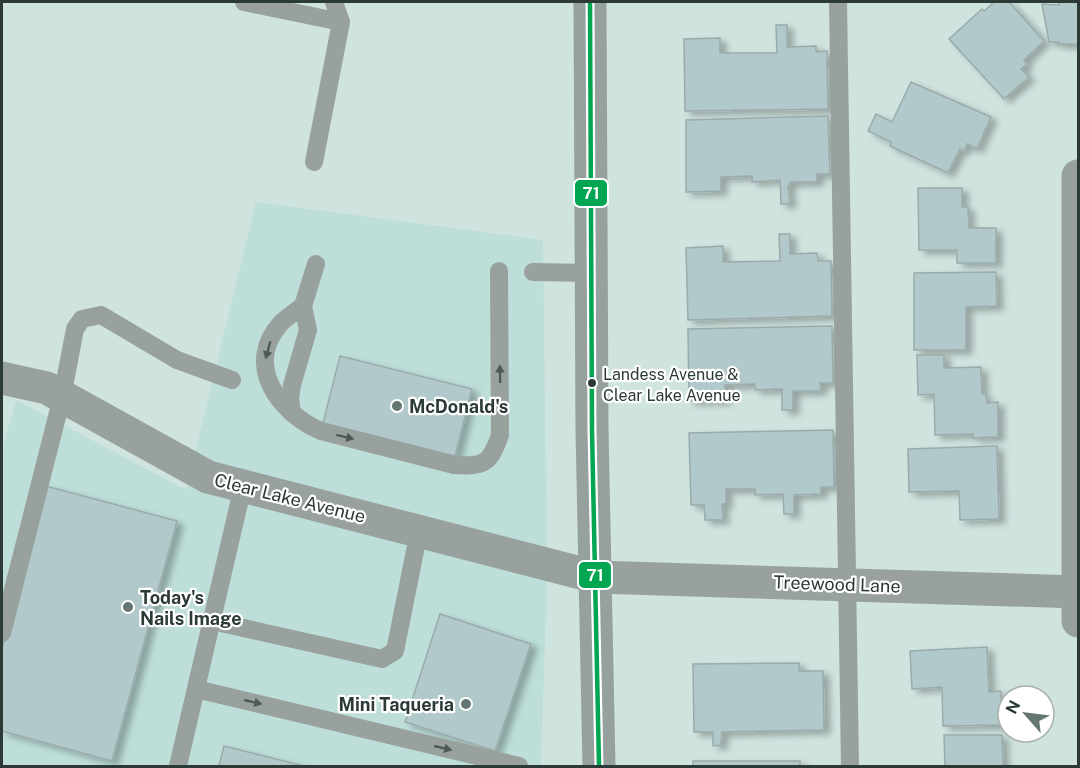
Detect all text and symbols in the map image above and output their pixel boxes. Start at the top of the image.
line badge: 71 [574,179,608,207]
text: 71 [582,184,600,203]
one-way arrow [262,341,272,359]
one-way arrow [495,364,504,383]
place label: Landess Avenue & Clear Lake Avenue [603,365,741,405]
marker: Landess Avenue & Clear Lake Avenue [586,377,598,389]
place label: McDonald's [409,396,508,417]
marker: McDonald's [390,399,404,413]
one-way arrow [336,433,354,443]
street label: Clear Lake Avenue [212,469,368,527]
line badge: 71 [578,561,612,589]
text: 71 [586,566,604,585]
street label: Treewood Lane [773,571,901,597]
place label: Today's Nails Image [140,587,242,629]
marker: Today's Nails Image [121,600,135,614]
north arrow [996,684,1056,744]
place label: Mini Taqueria [338,694,454,715]
marker: Mini Taqueria [459,697,473,711]
text: N [1002,697,1025,717]
one-way arrow [244,698,262,708]
one-way arrow [434,743,452,753]

